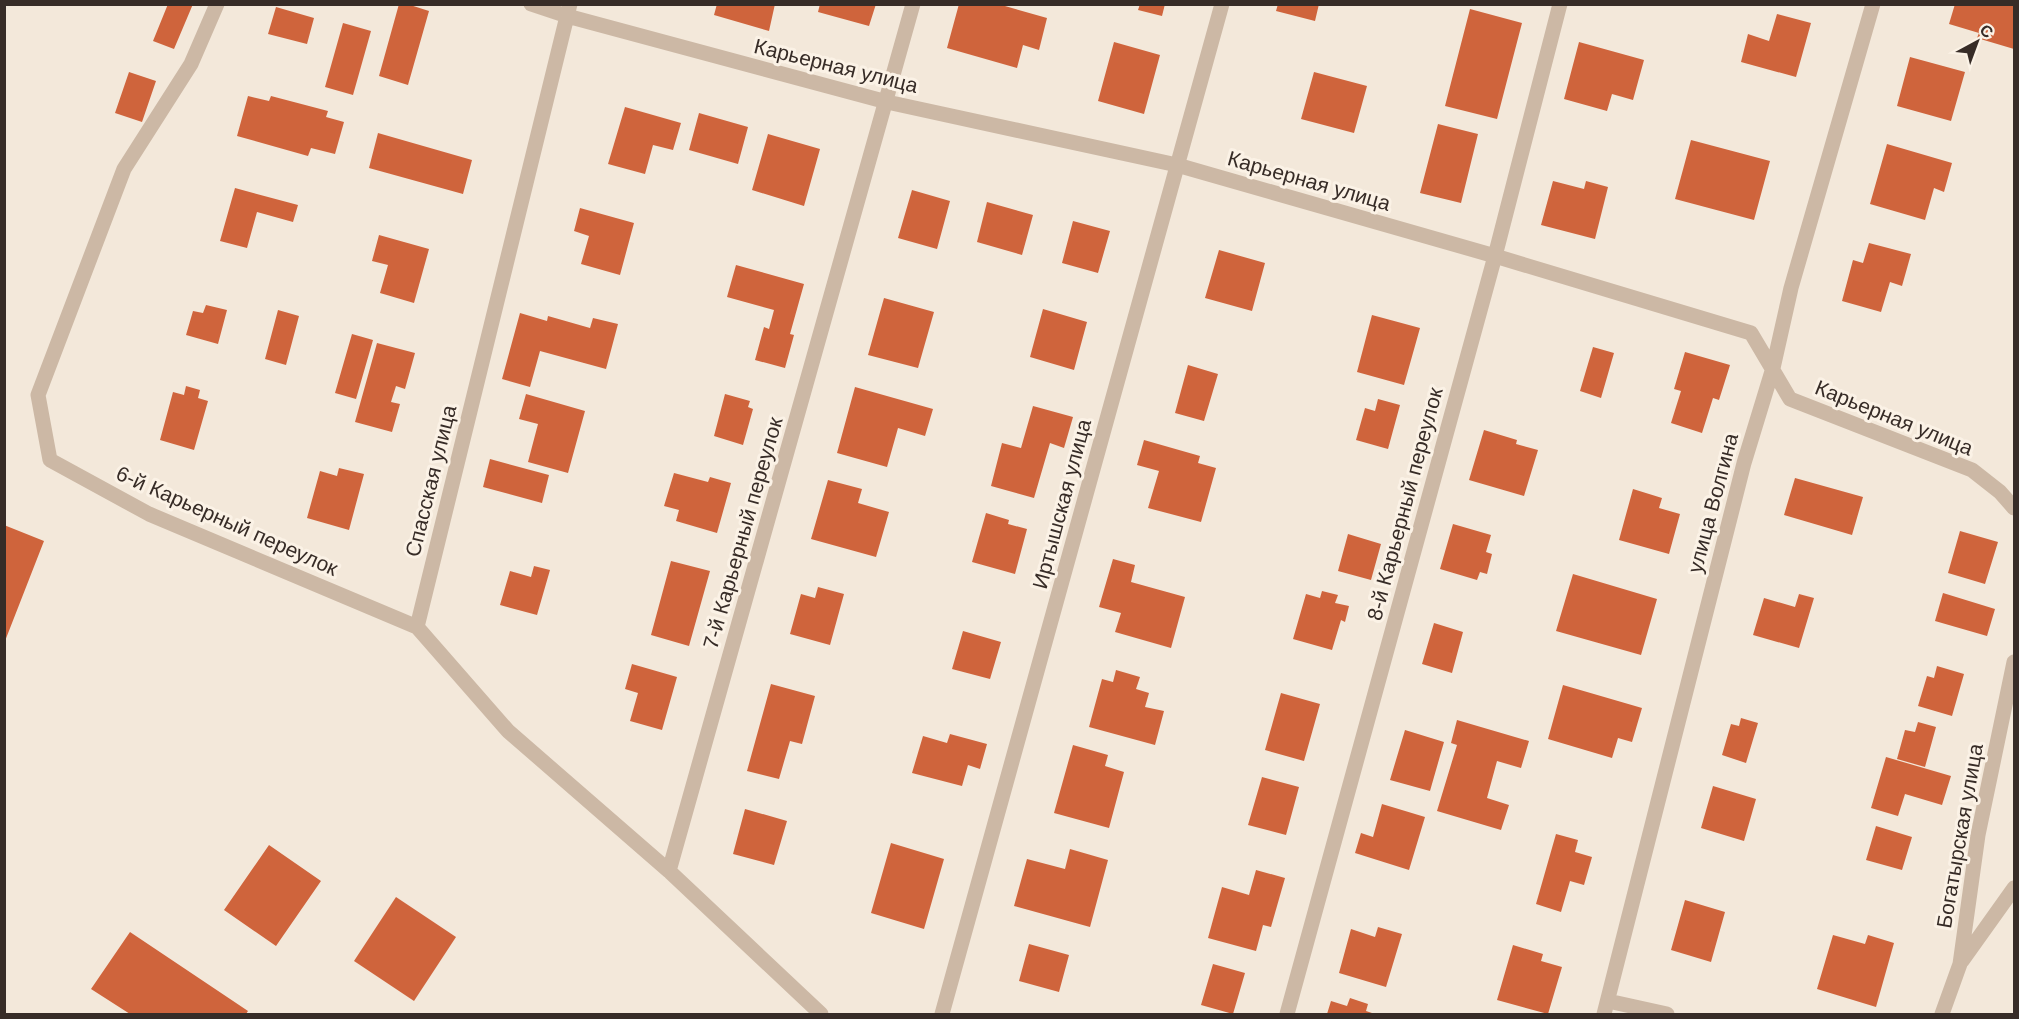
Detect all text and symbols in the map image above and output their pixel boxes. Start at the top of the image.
north arrow [1947,12,2007,72]
text: С [1977,21,1997,42]
street label: Карьерная улица [752,34,921,97]
street label: Карьерная улица [1225,146,1393,215]
street label: Карьерная улица [1812,375,1977,460]
street label: 8-й Карьерный переулок [1362,384,1447,623]
street label: Спасская улица [401,402,461,559]
street label: 7-й Карьерный переулок [698,414,787,651]
street label: Иртышская улица [1028,416,1095,591]
street label: улица Волгина [1683,430,1742,575]
street label: 6-й Карьерный переулок [113,461,342,580]
street label: Богатырская улица [1932,742,1987,930]

